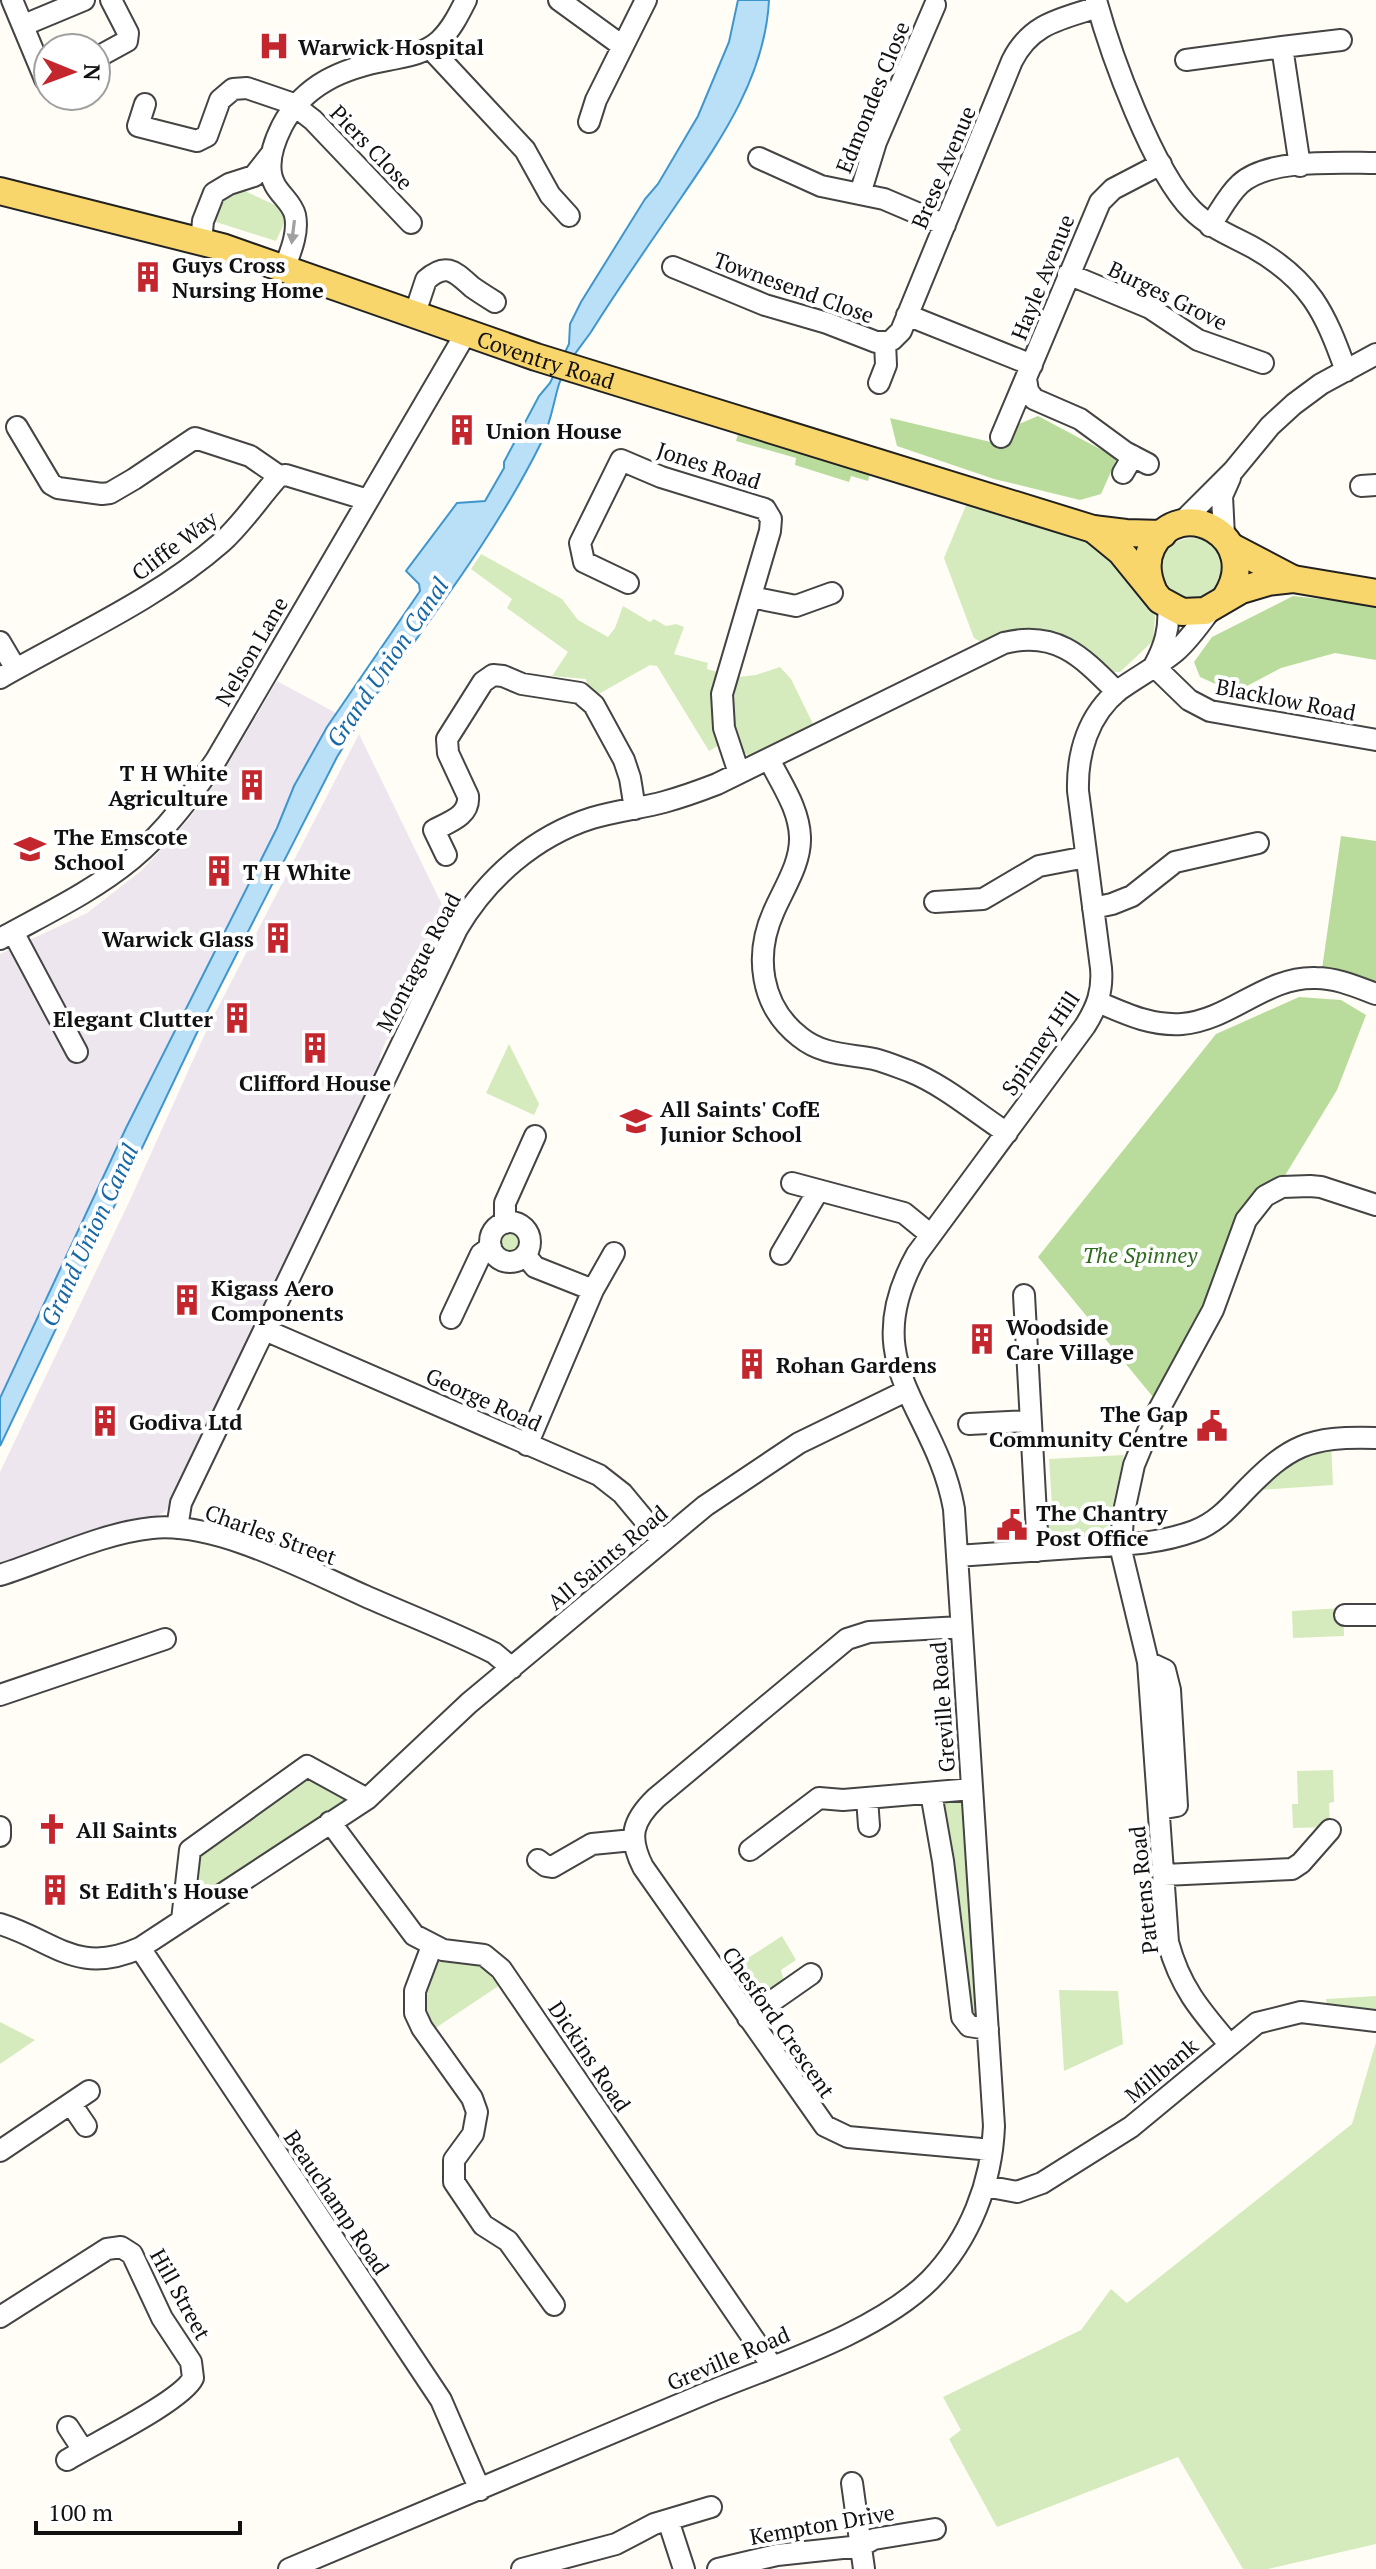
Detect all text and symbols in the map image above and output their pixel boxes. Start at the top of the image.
street label: Edmondes Close [828,17,916,177]
hospital icon: Warwick Hospital [257,29,291,63]
north arrow [32,32,112,112]
place label: Warwick Hospital [298,32,484,61]
text: N [78,64,107,81]
street label: Piers Close [324,98,420,196]
street label: Brese Avenue [904,101,982,233]
street label: Hayle Avenue [1004,210,1080,344]
one-way arrow [287,219,300,244]
street label: Townesend Close [710,244,878,330]
place label: Guys Cross Nursing Home [172,250,324,304]
street label: Burges Grove [1104,254,1232,336]
building icon: Guys Cross Nursing Home [131,260,165,294]
street label: Coventry Road [474,323,618,395]
building icon: Union House [445,413,479,447]
place label: Union House [486,416,622,445]
street label: Jones Road [653,435,765,495]
street label: Cliffe Way [125,503,223,587]
water label: Grand Union Canal [318,571,456,753]
street label: Nelson Lane [208,591,294,711]
street label: Blacklow Road [1214,671,1358,727]
place label: T H White Agriculture [108,758,228,812]
building icon: T H White Agriculture [235,768,269,802]
place label: The Emscote School [54,822,188,876]
school or university icon: The Emscote School [13,832,47,866]
building icon: T H White [202,854,236,888]
place label: T H White [243,857,351,886]
street label: Montague Road [369,888,467,1036]
building icon: Warwick Glass [261,921,295,955]
place label: Warwick Glass [102,924,254,953]
street label: Spinney Hill [994,985,1086,1101]
building icon: Elegant Clutter [220,1001,254,1035]
place label: Elegant Clutter [53,1004,214,1033]
building icon: Clifford House [298,1031,332,1065]
place label: Clifford House [239,1068,391,1097]
place label: All Saints' CofE Junior School [660,1094,820,1148]
school or university icon: All Saints' CofE Junior School [619,1104,653,1138]
water label: Grand Union Canal [33,1138,145,1331]
park label: The Spinney [1083,1240,1198,1269]
place label: Kigass Aero Components [211,1273,344,1327]
building icon: Kigass Aero Components [170,1283,204,1317]
place label: Woodside Care Village [1006,1312,1134,1366]
building icon: Woodside Care Village [965,1322,999,1356]
building icon: Rohan Gardens [735,1347,769,1381]
place label: Rohan Gardens [776,1350,937,1379]
street label: George Road [422,1361,546,1437]
place label: The Gap Community Centre [989,1399,1188,1453]
building icon: Godiva Ltd [88,1404,122,1438]
place label: Godiva Ltd [129,1407,242,1436]
public building icon: The Gap Community Centre [1195,1409,1229,1443]
street label: Charles Street [201,1497,341,1571]
street label: All Saints Road [541,1498,673,1616]
place label: The Chantry Post Office [1036,1498,1168,1552]
public building icon: The Chantry Post Office [995,1508,1029,1542]
street label: Greville Road [923,1641,961,1773]
church icon: All Saints [35,1812,69,1846]
place label: All Saints [76,1815,177,1844]
street label: Pattens Road [1122,1825,1164,1955]
building icon: St Edith's House [38,1873,72,1907]
place label: St Edith's House [79,1876,249,1905]
street label: Chesford Crescent [716,1941,842,2103]
street label: Dickins Road [542,1995,638,2117]
street label: Millbank [1119,2031,1204,2109]
street label: Beauchamp Road [278,2124,396,2280]
street label: Hill Street [144,2243,218,2345]
street label: Greville Road [662,2319,794,2397]
scale bar [36,2485,240,2535]
text: 100 m [48,2496,113,2528]
street label: Kempton Drive [747,2497,897,2551]

